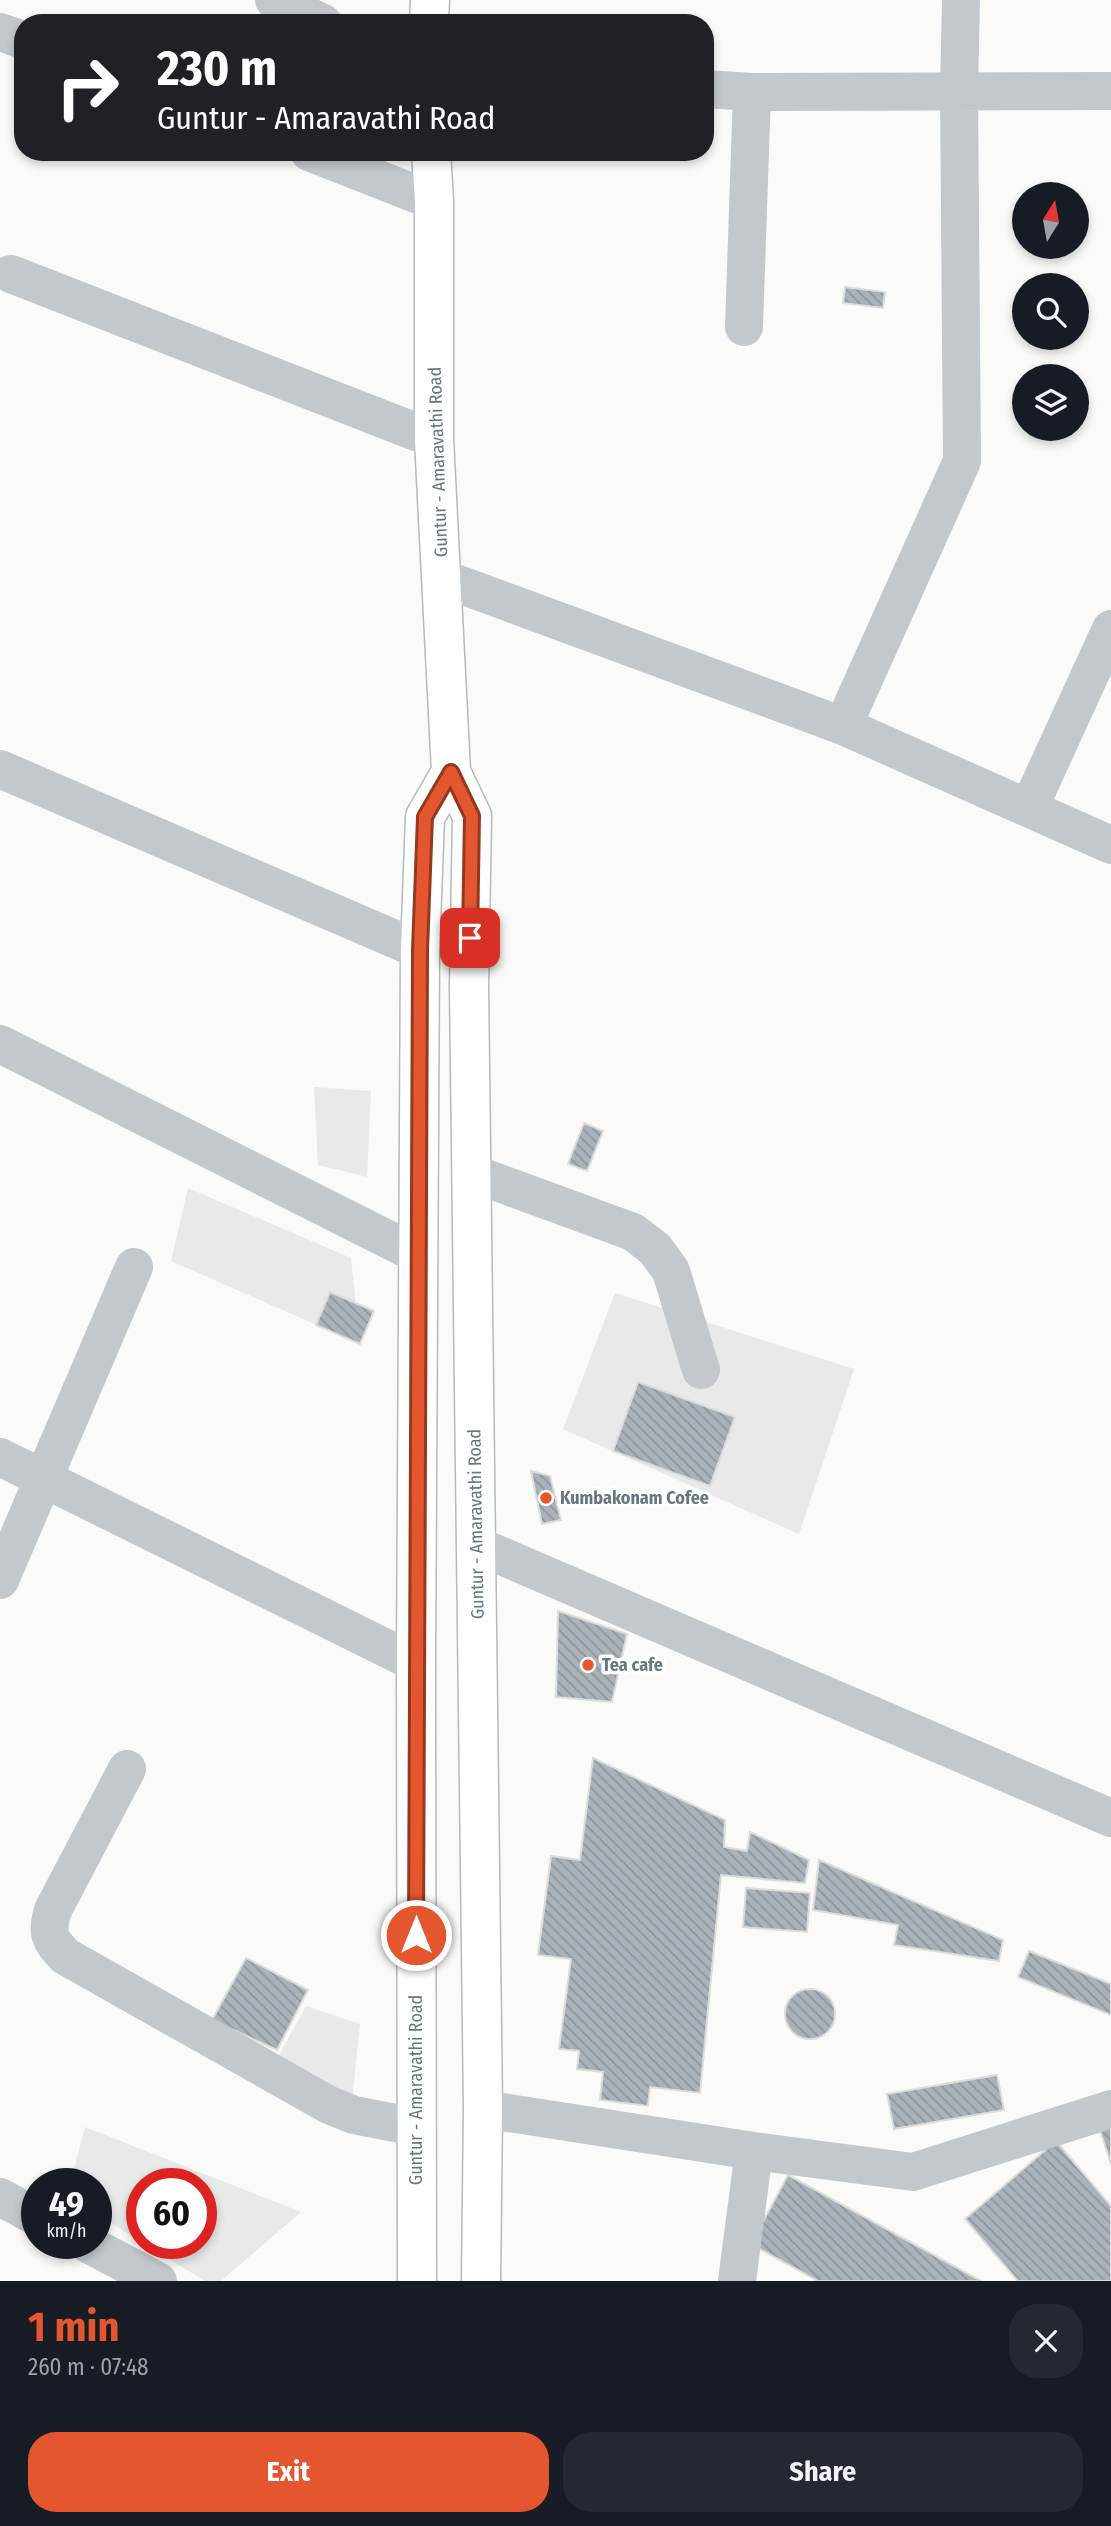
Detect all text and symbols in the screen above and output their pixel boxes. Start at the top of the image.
text: 230 m [157,39,277,98]
icon: right [42,42,133,133]
text: Guntur - Amaravathi Road [157,99,495,137]
north arrow [1012,182,1088,259]
map controls [1012,182,1089,441]
button: search [1012,273,1089,350]
button: layers [1012,364,1089,441]
street label: Guntur - Amaravathi Road [424,367,452,557]
pin [440,908,500,968]
icon: arrive [451,919,489,957]
street label: Guntur - Amaravathi Road [463,1429,489,1619]
place label: Kumbakonam Cofee [560,1487,709,1509]
marker: Kumbakonam Cofee [538,1490,554,1506]
place label: Tea cafe [602,1654,663,1676]
marker: Tea cafe [580,1657,596,1673]
position arrow [379,1898,453,1972]
street label: Guntur - Amaravathi Road [405,1995,427,2185]
speed limit sign: 60 [126,2168,217,2259]
text: 49 [49,2183,84,2225]
text: km/h [46,2220,87,2242]
text: 1 min [28,2302,119,2352]
button: close [1009,2304,1083,2378]
text: 260 m · 07:48 [28,2353,149,2381]
button: Exit [28,2432,549,2512]
button: Share [563,2432,1083,2512]

